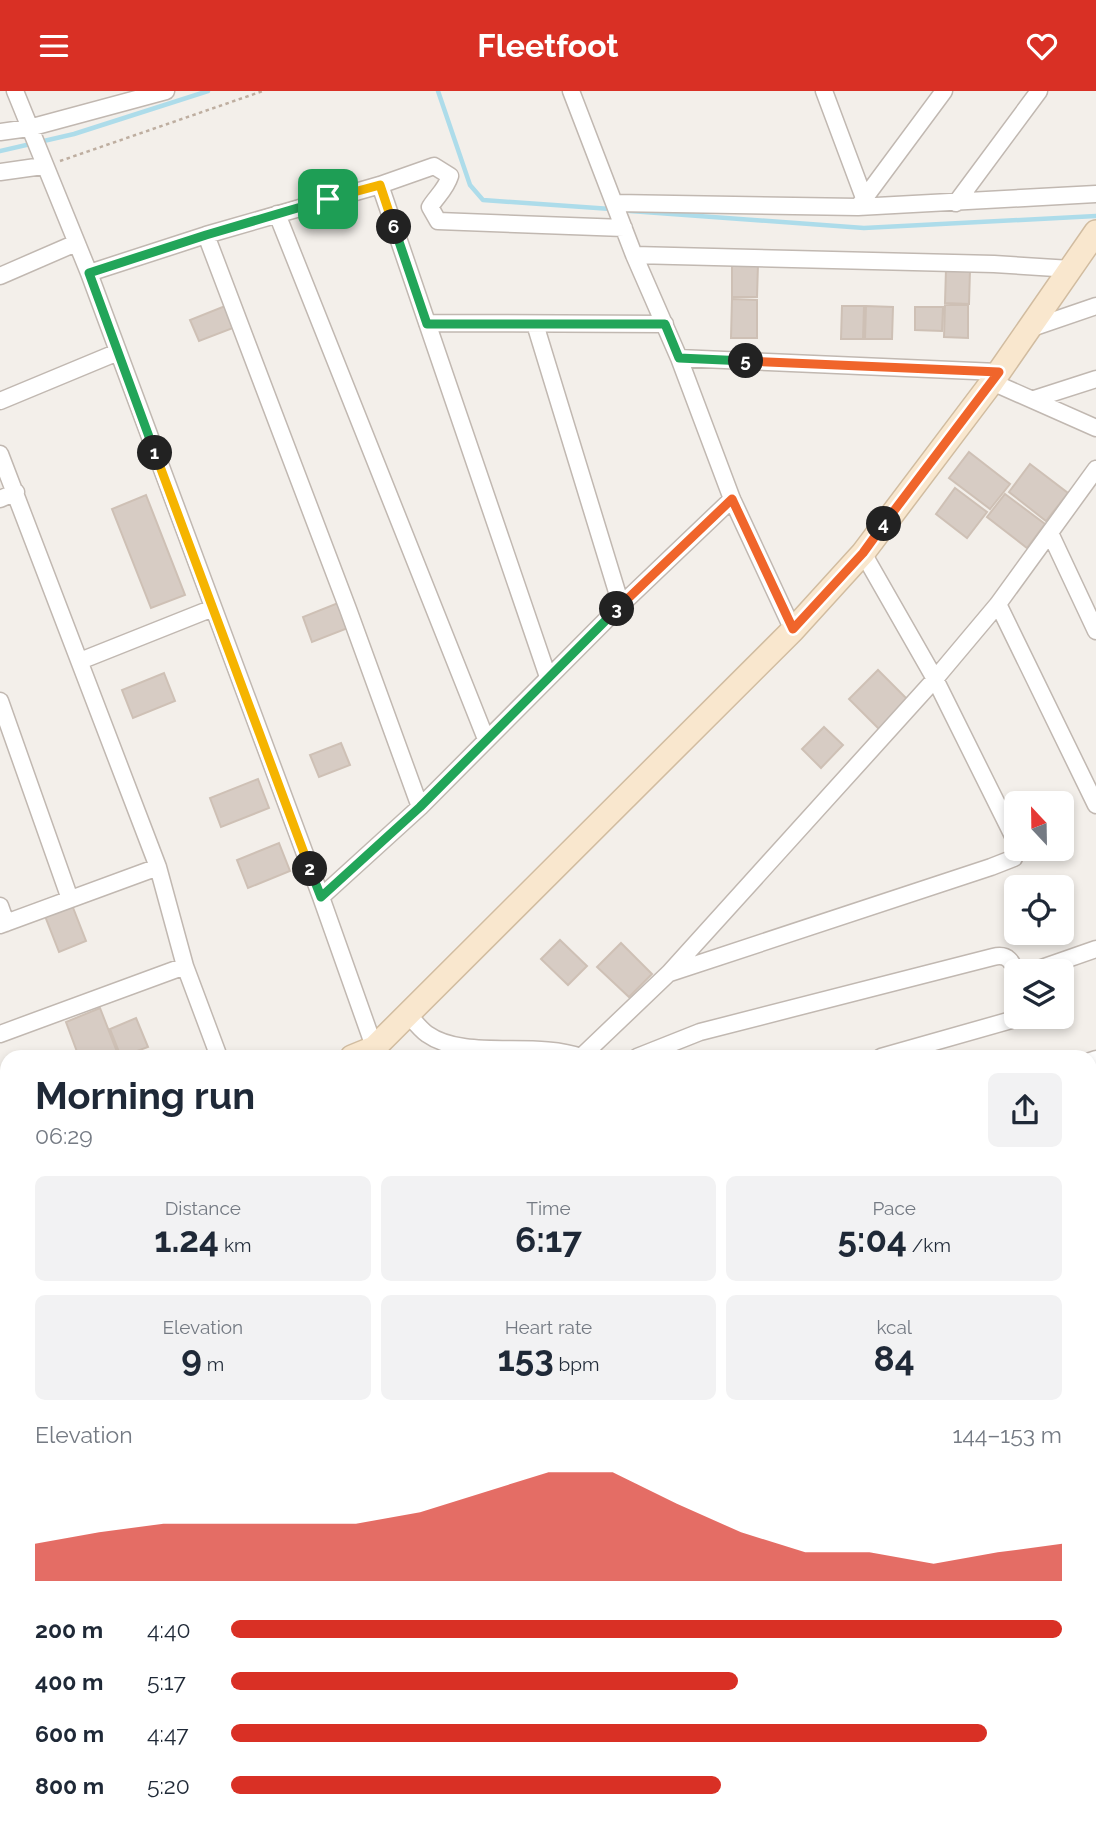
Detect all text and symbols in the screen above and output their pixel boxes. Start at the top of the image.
icon: menu [35,27,73,65]
text: Fleetfoot [477,27,619,64]
icon: heart [1023,27,1061,65]
pin [298,169,358,229]
icon: arrive [309,180,347,218]
pin: 6 [376,209,412,245]
text: 6 [388,215,399,237]
pin: 5 [728,343,764,379]
text: 5 [740,349,751,371]
pin: 1 [138,435,172,471]
text: 1 [150,441,159,463]
pin: 4 [866,507,902,541]
text: 4 [878,512,889,534]
pin: 3 [600,591,634,627]
text: 3 [611,597,622,619]
north arrow [1004,791,1074,861]
map controls [1004,791,1074,1029]
pin: 2 [292,851,328,887]
text: 2 [304,857,315,879]
button: locate [1004,875,1074,945]
button: layers [1004,959,1074,1029]
text: Morning run [35,1073,255,1118]
button: share [988,1073,1062,1147]
text: 06:29 [35,1122,93,1149]
text: Distance [165,1197,241,1219]
text: Time [526,1197,571,1219]
text: Pace [872,1197,916,1219]
text: 1.24 [154,1219,219,1260]
text: 6:17 [515,1219,582,1260]
text: 5:04 [837,1219,907,1260]
text: km [219,1234,251,1256]
text: /km [907,1234,951,1256]
text: Elevation [162,1316,243,1338]
text: Heart rate [505,1316,592,1338]
text: kcal [876,1316,912,1338]
text: 9 [181,1338,202,1379]
text: 153 [498,1338,554,1379]
text: 84 [874,1338,915,1379]
text: m [202,1353,224,1375]
text: bpm [554,1353,599,1375]
text: Elevation [35,1421,133,1448]
text: 144–153 m [952,1421,1062,1448]
text: 200 m [35,1616,103,1643]
text: 4:40 [147,1616,191,1643]
text: 400 m [35,1668,103,1695]
text: 5:17 [147,1668,186,1695]
text: 600 m [35,1720,104,1747]
text: 4:47 [147,1720,189,1747]
text: 800 m [35,1772,104,1799]
text: 5:20 [147,1772,190,1799]

